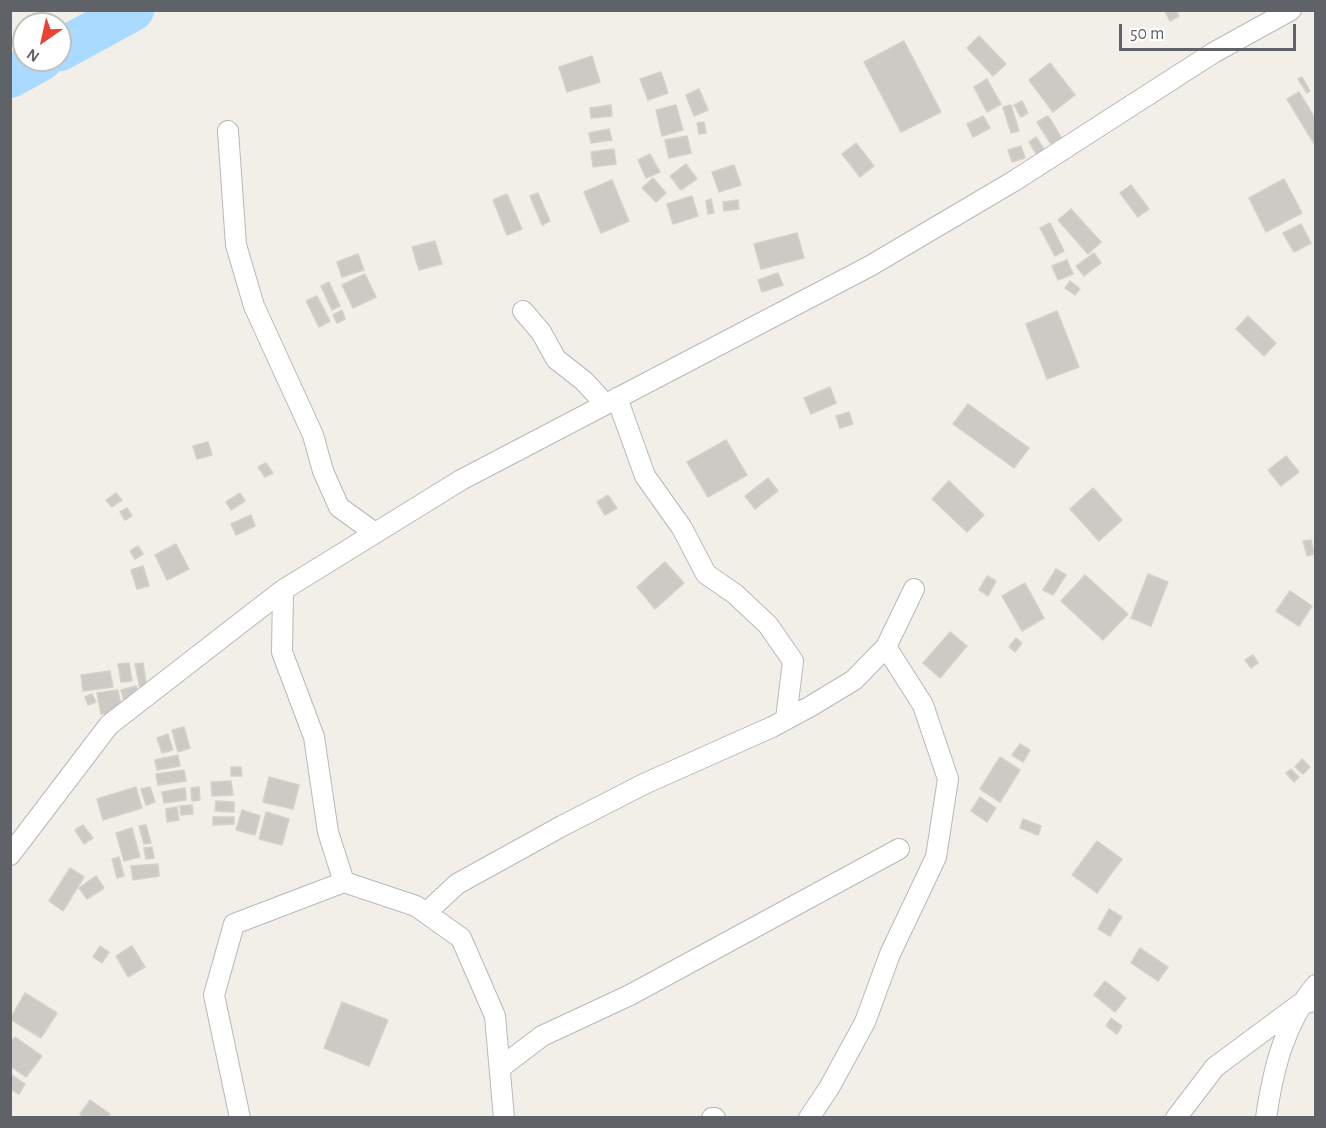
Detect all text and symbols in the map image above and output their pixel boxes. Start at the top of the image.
north arrow [12,12,72,72]
scale bar [1122,12,1299,50]
text: 50 m [1130,25,1164,43]
text: N [24,46,42,65]

